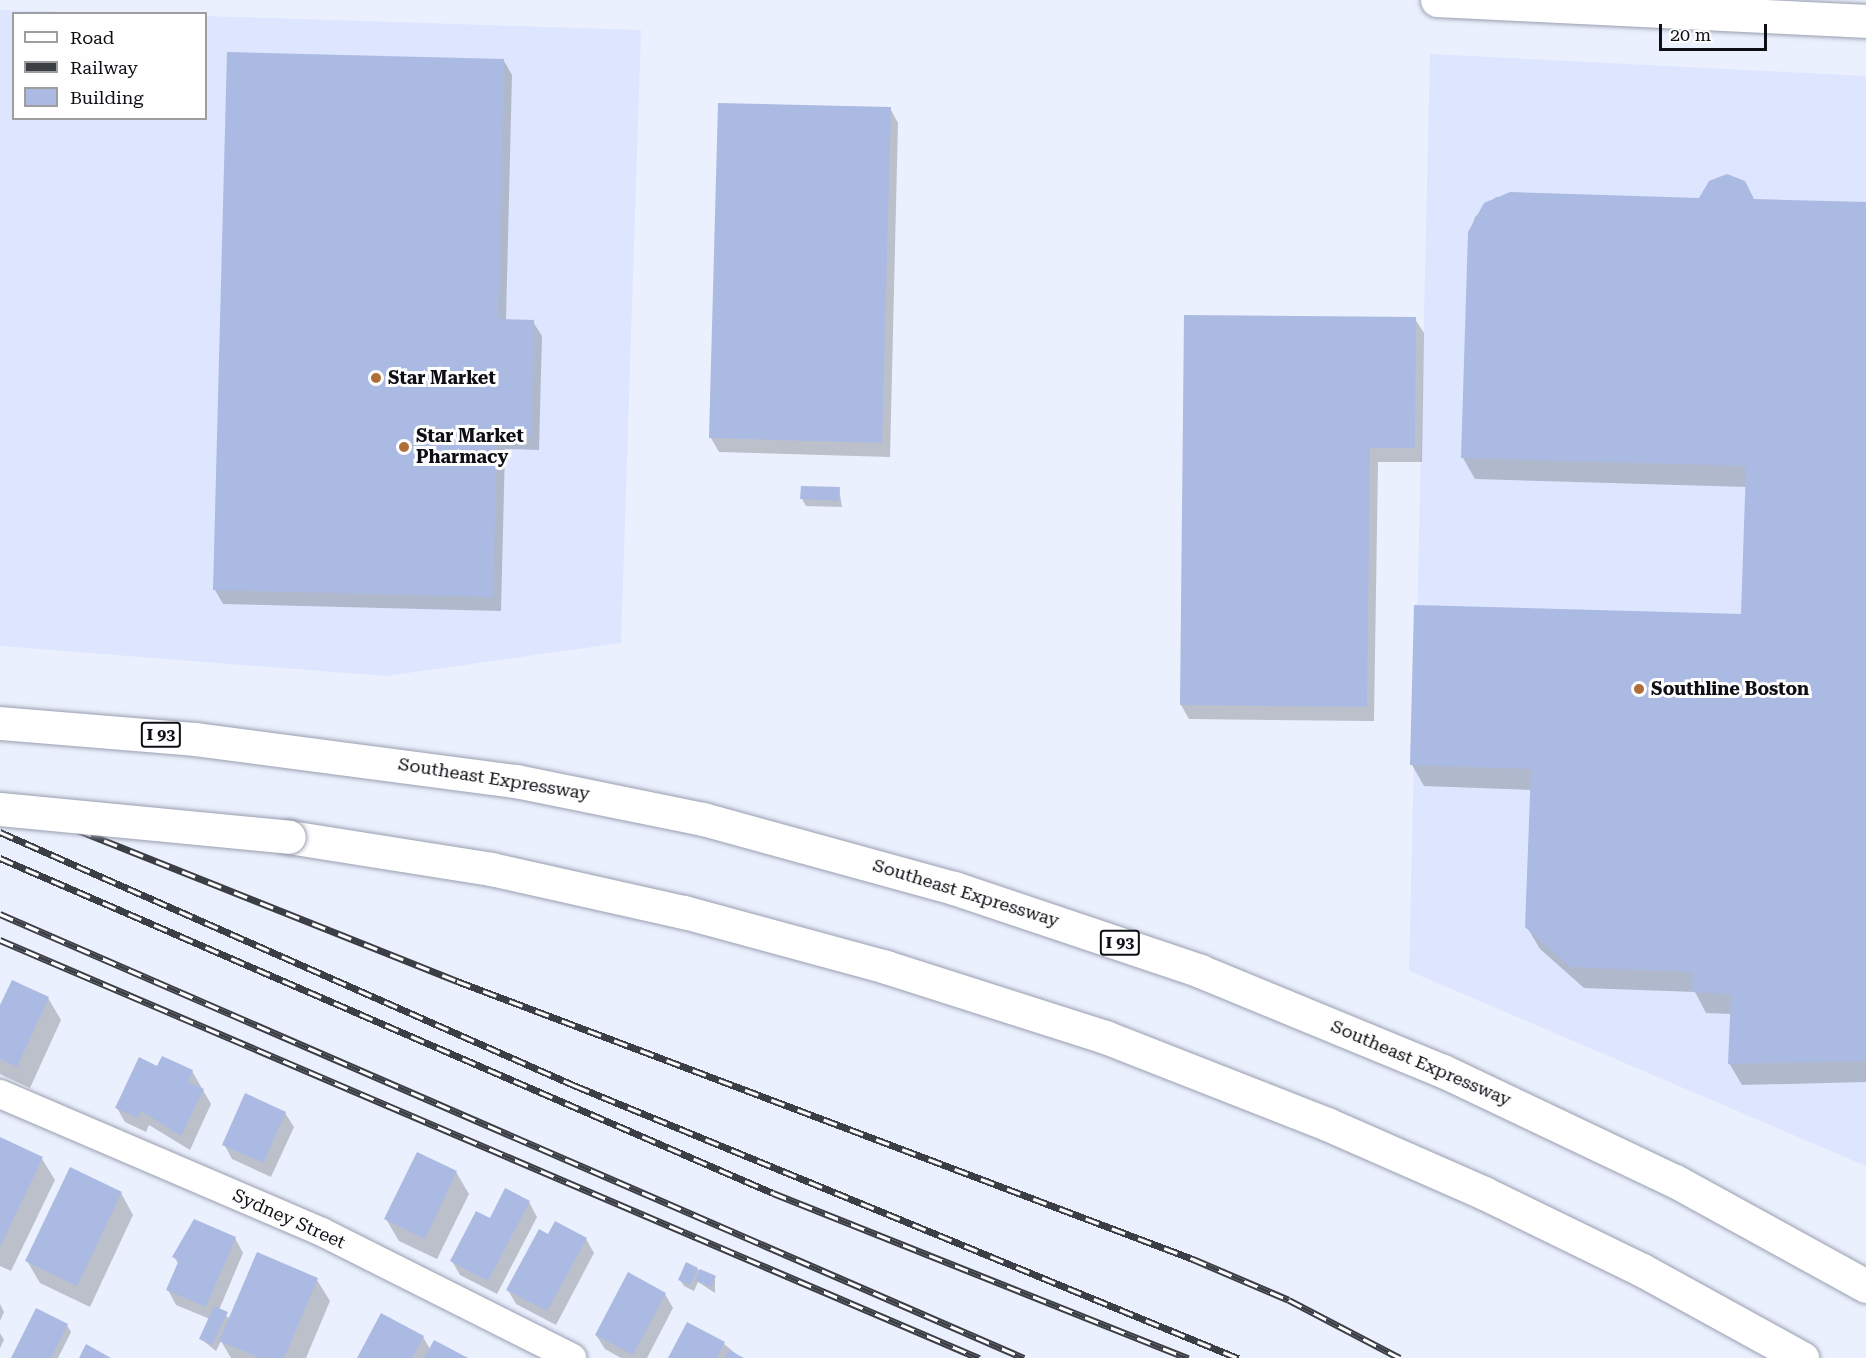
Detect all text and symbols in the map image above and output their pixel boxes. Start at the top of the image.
legend [12,12,207,120]
scale bar [1662,12,1770,50]
text: 20 m [1670,24,1711,45]
text: Road [70,27,114,48]
text: Railway [70,57,138,78]
text: Building [70,87,144,108]
place label: Star Market [388,367,496,389]
marker: Star Market [369,371,383,385]
place label: Star Market Pharmacy [416,426,524,468]
marker: Star Market Pharmacy [397,440,411,454]
place label: Southline Boston [1651,678,1809,700]
marker: Southline Boston [1632,682,1646,696]
road number: I 93 [140,722,182,748]
street label: Southeast Expressway [397,753,591,805]
street label: Southeast Expressway [870,854,1062,932]
road number: I 93 [1099,930,1141,956]
street label: Southeast Expressway [1328,1015,1514,1111]
street label: Sydney Street [229,1185,349,1253]

